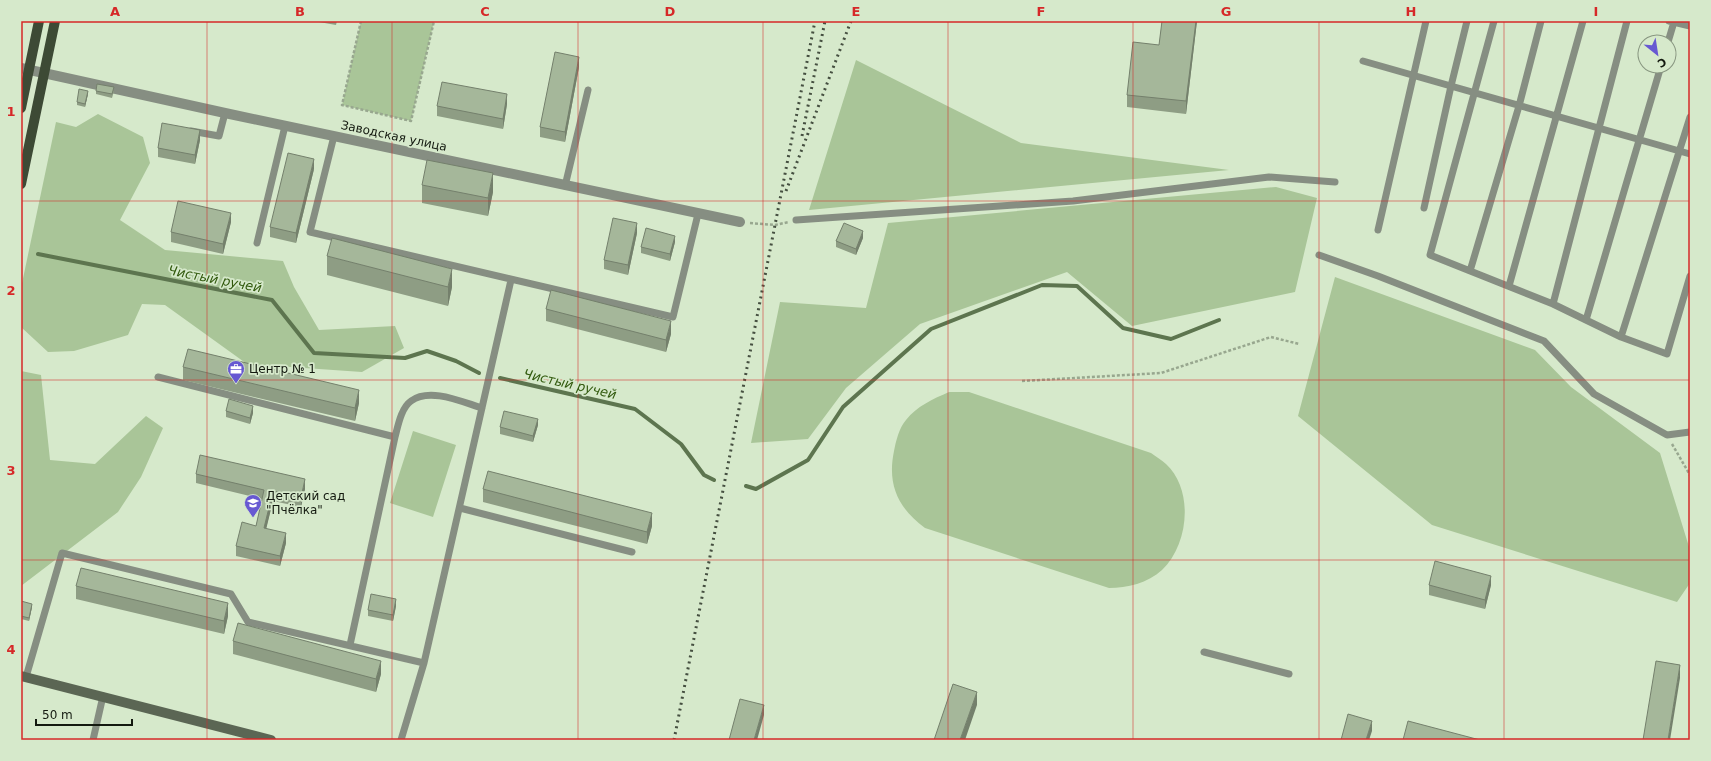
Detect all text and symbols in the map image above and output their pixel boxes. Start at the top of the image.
text: A [110,4,120,19]
text: B [295,4,305,19]
text: C [480,4,490,19]
text: D [665,4,676,19]
text: E [852,4,860,19]
text: F [1037,4,1045,19]
text: G [1221,4,1231,19]
text: H [1406,4,1416,19]
text: I [1594,4,1598,19]
north arrow [1637,34,1677,74]
text: С [1655,55,1668,70]
text: 1 [6,104,16,119]
street label: Заводская улица [340,118,448,154]
water label: Чистый ручей [167,263,263,295]
text: 2 [6,283,16,298]
office icon: Центр № 1 [226,359,246,384]
place label: Центр № 1 [249,362,316,376]
water label: Чистый ручей [522,366,618,402]
text: 3 [6,463,16,478]
place label: Детский сад "Пчёлка" [266,489,345,517]
school or university icon: Детский сад "Пчёлка" [243,493,263,518]
text: 4 [6,642,16,657]
scale bar [36,701,132,727]
text: 50 m [42,708,73,722]

